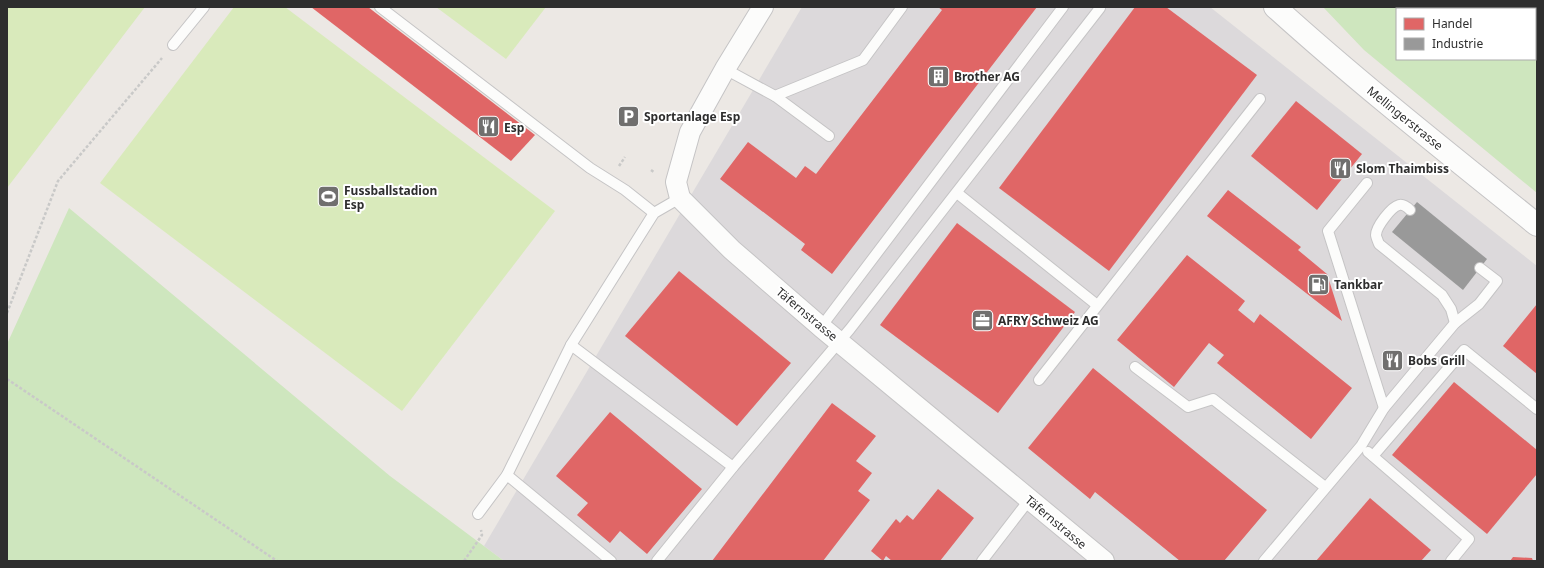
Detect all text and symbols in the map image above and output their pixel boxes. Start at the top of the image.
legend [1396,8,1536,60]
text: Handel [1432,15,1472,32]
text: Industrie [1432,35,1483,52]
building icon: Brother AG [925,63,951,89]
place label: Brother AG [954,68,1020,85]
street label: Mellingerstrasse [1363,82,1447,154]
parking icon: Sportanlage Esp [615,103,641,129]
place label: Sportanlage Esp [644,108,741,125]
restaurant icon: Esp [475,114,501,140]
place label: Esp [504,119,525,136]
restaurant icon: Slom Thaimbiss [1327,155,1353,181]
place label: Slom Thaimbiss [1356,160,1449,177]
place label: Fussballstadion Esp [344,182,437,213]
sports icon: Fussballstadion Esp [315,184,341,210]
fuel station icon: Tankbar [1305,271,1331,297]
place label: Tankbar [1334,276,1383,293]
street label: Täfernstrasse [773,283,842,345]
office icon: AFRY Schweiz AG [969,307,995,333]
place label: AFRY Schweiz AG [998,312,1099,329]
restaurant icon: Bobs Grill [1380,347,1406,373]
place label: Bobs Grill [1408,352,1465,369]
street label: Täfernstrasse [1022,491,1091,553]

